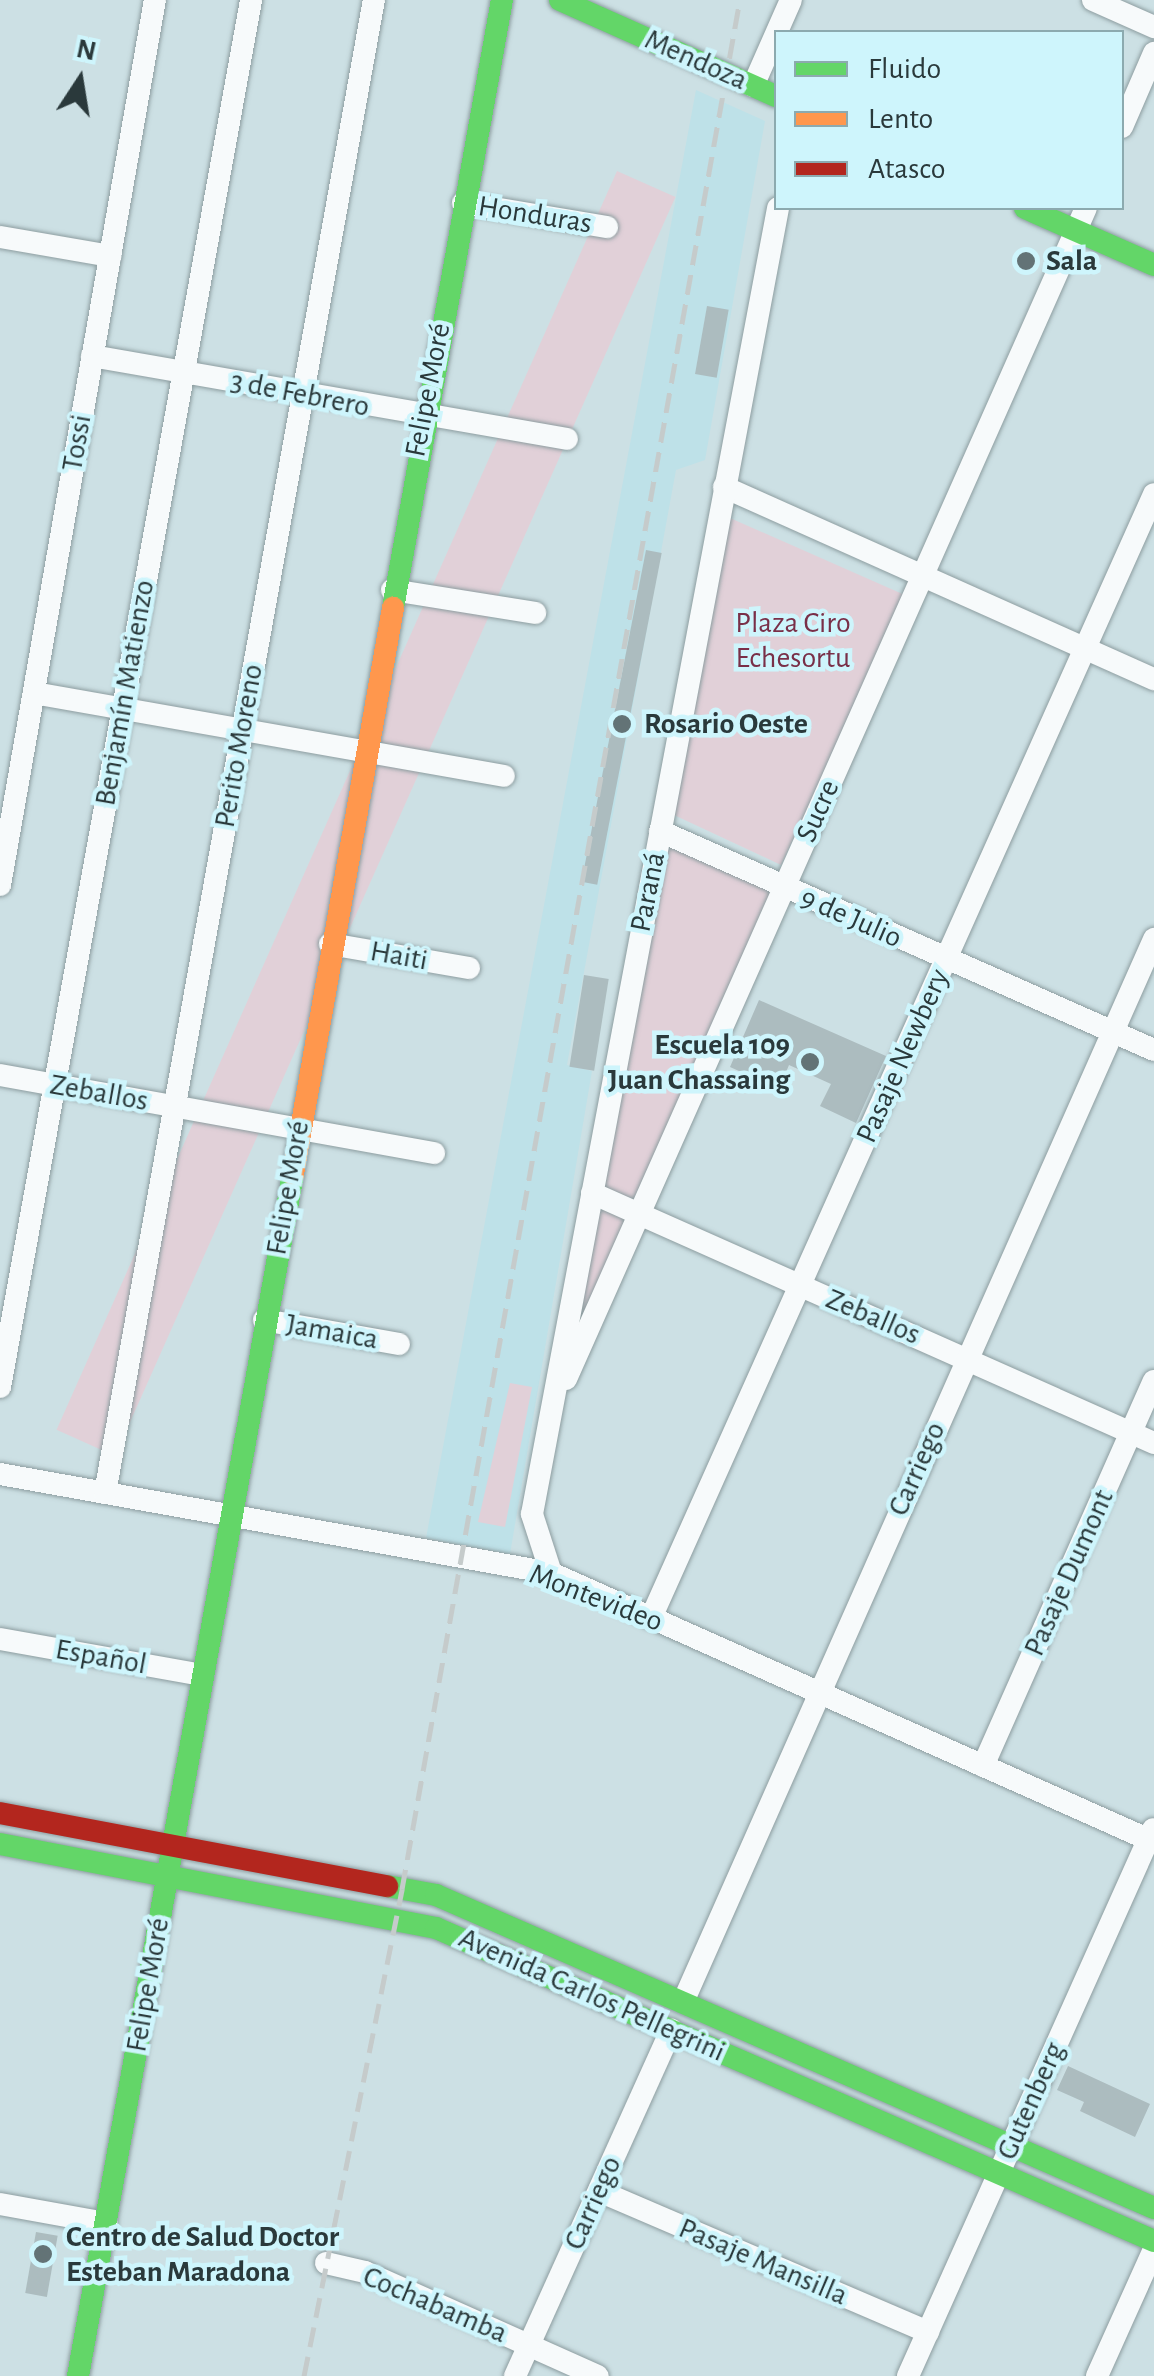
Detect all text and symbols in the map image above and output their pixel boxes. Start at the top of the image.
street label: Mendoza [639,22,753,98]
north arrow [30,30,130,130]
legend [774,30,1124,210]
text: N [74,35,99,66]
text: Fluido [868,54,941,84]
text: Lento [868,104,933,134]
text: Atasco [868,154,946,184]
street label: Honduras [476,188,594,242]
place label: Sala [1046,243,1097,279]
marker: Sala [1015,250,1037,272]
street label: Felipe Moré [397,320,459,460]
street label: 3 de Febrero [228,363,372,425]
street label: Tossi [54,412,100,474]
street label: Benjamín Matienzo [87,577,163,809]
park label: Plaza Ciro Echesortu [735,605,851,676]
street label: Perito Moreno [207,662,271,830]
place label: Rosario Oeste [644,706,808,742]
marker: Rosario Oeste [609,711,635,737]
street label: Sucre [788,774,848,848]
street label: Paraná [623,849,673,935]
street label: 9 de Julio [795,880,907,956]
street label: Haiti [367,933,431,979]
street label: Pasaje Newbery [849,964,957,1148]
place label: Escuela 109 Juan Chassaing [608,1027,790,1098]
marker: Escuela 109 Juan Chassaing [799,1051,821,1073]
street label: Zeballos [47,1067,151,1119]
street label: Felipe Moré [259,1118,317,1258]
street label: Zeballos [820,1281,926,1353]
street label: Jamaica [283,1306,381,1358]
street label: Carriego [880,1417,954,1521]
street label: Pasaje Dumont [1016,1484,1122,1662]
street label: Montevideo [524,1556,668,1640]
street label: Español [53,1631,149,1683]
street label: Felipe Moré [119,1915,177,2055]
street label: Avenida Carlos Pellegrini [453,1920,731,2070]
street label: Gutenberg [989,2037,1073,2165]
street label: Carriego [556,2151,630,2255]
street label: Pasaje Mansilla [673,2210,853,2314]
place label: Centro de Salud Doctor Esteban Maradona [66,2219,339,2290]
marker: Centro de Salud Doctor Esteban Maradona [30,2241,56,2267]
street label: Cochabamba [358,2259,512,2351]

